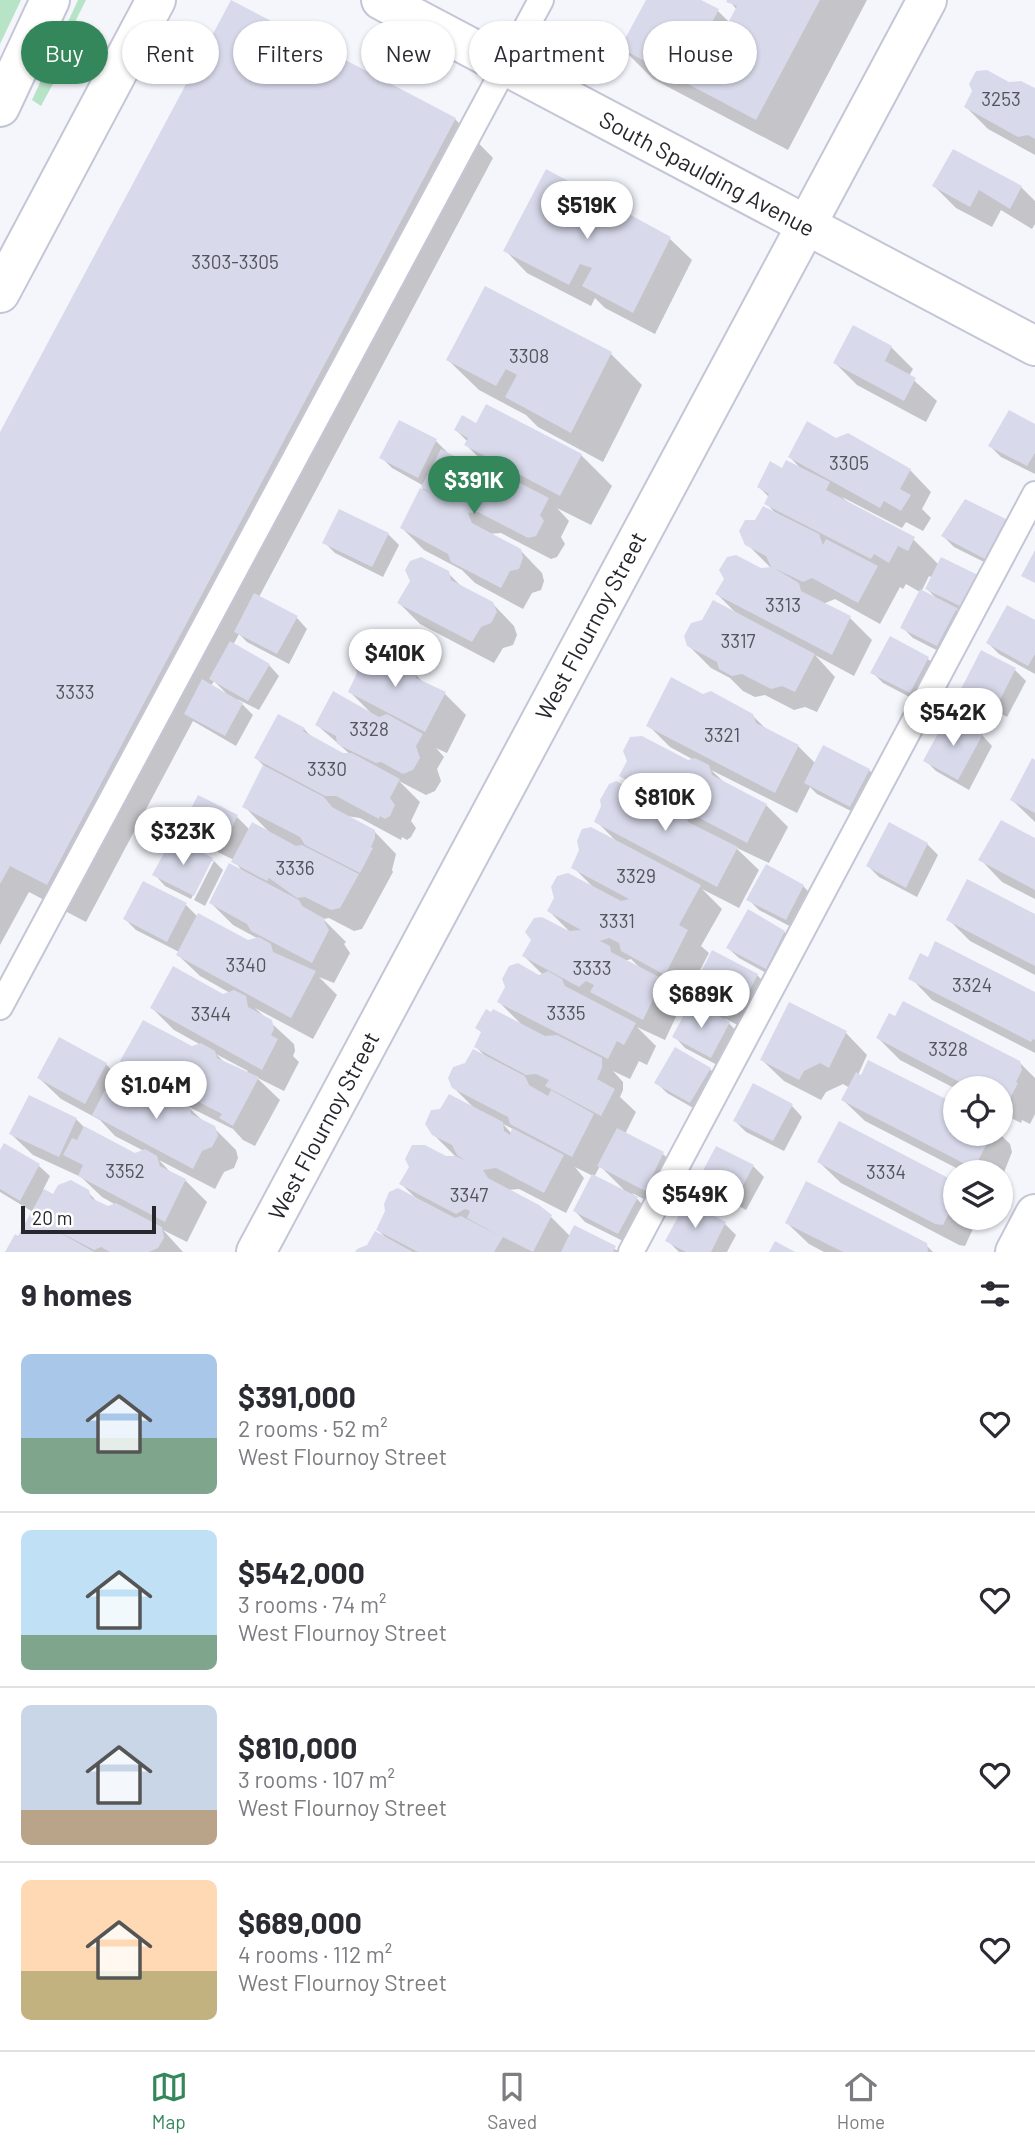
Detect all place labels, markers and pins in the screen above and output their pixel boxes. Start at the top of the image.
pin: $519K [538,182,636,241]
pin: $391K [425,456,523,516]
pin: $410K [346,630,444,689]
pin: $542K [904,688,1002,748]
pin: $810K [616,774,714,833]
pin: $323K [134,808,232,867]
pin: $689K [652,970,750,1030]
pin: $1.04M [99,1062,213,1121]
pin: $549K [646,1170,744,1230]

